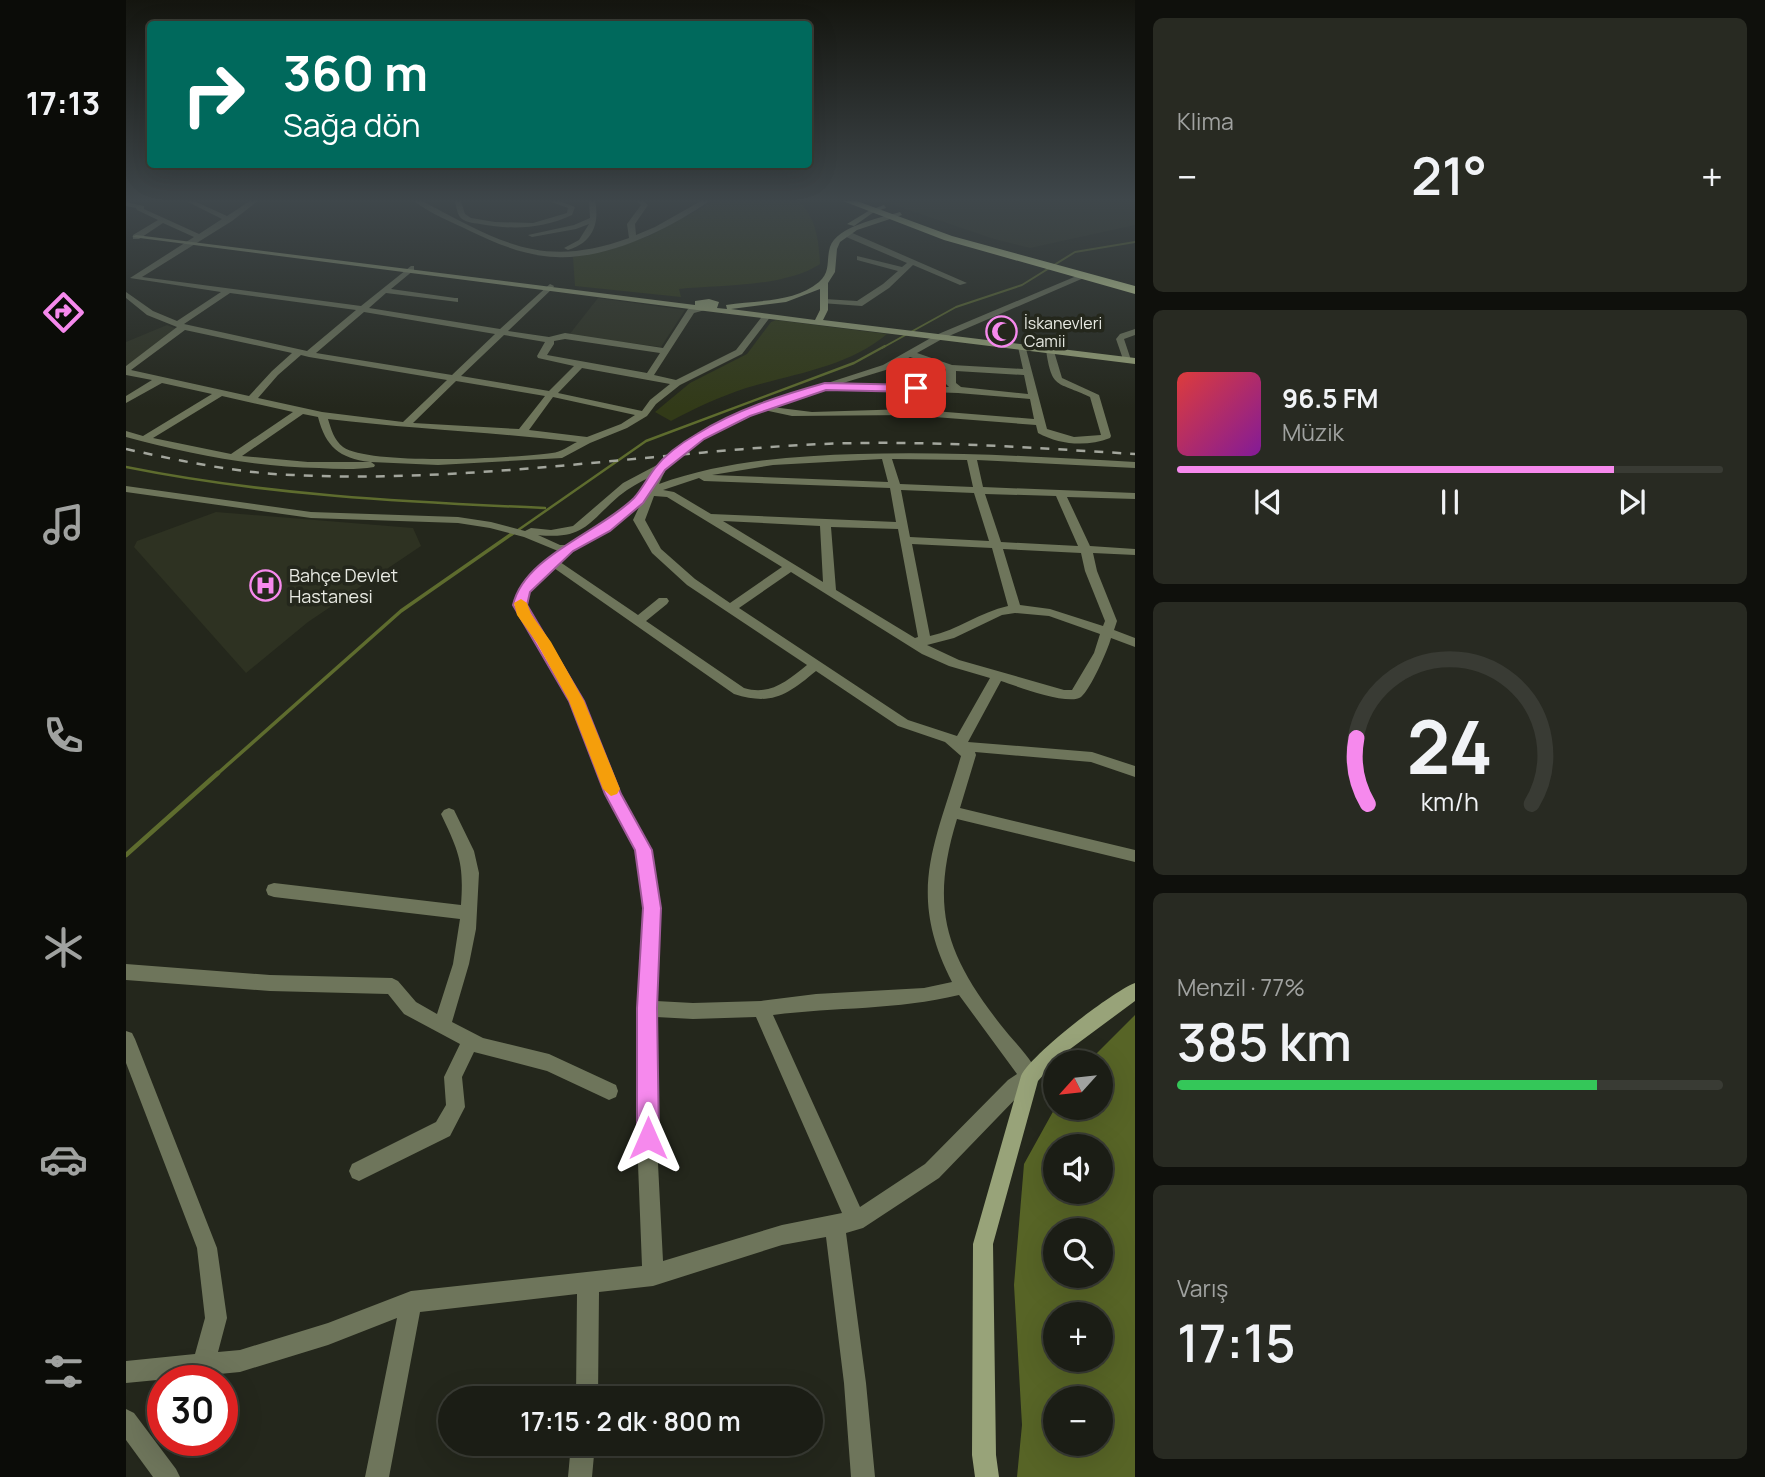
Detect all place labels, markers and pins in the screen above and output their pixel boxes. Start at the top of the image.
place label: İskanevleri Camii [1024,312,1102,352]
mosque icon: İskanevleri Camii [984,315,1018,349]
pin [886,358,946,418]
place label: Bahçe Devlet Hastanesi [289,563,398,608]
hospital icon: Bahçe Devlet Hastanesi [249,568,283,602]

